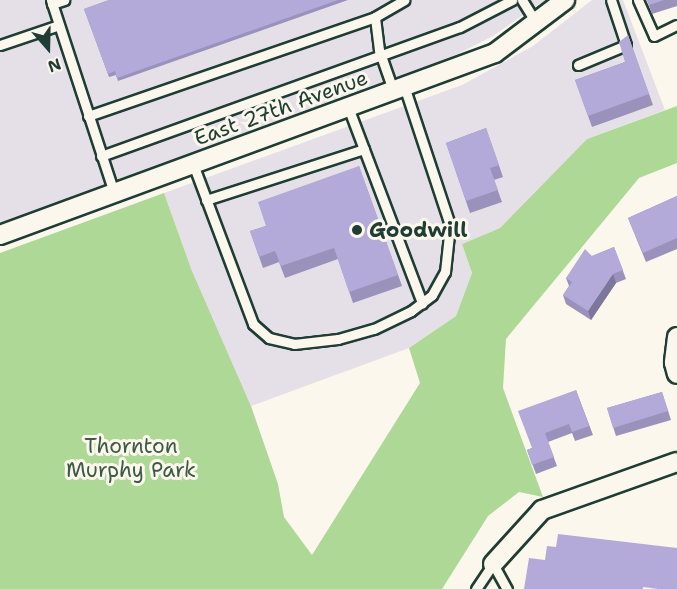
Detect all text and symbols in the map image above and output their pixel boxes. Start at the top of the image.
north arrow [18,18,78,78]
text: N [45,53,64,77]
street label: East 27th Avenue [191,65,371,151]
place label: Goodwill [369,217,468,243]
marker: Goodwill [350,223,364,237]
park label: Thornton Murphy Park [66,433,196,483]

